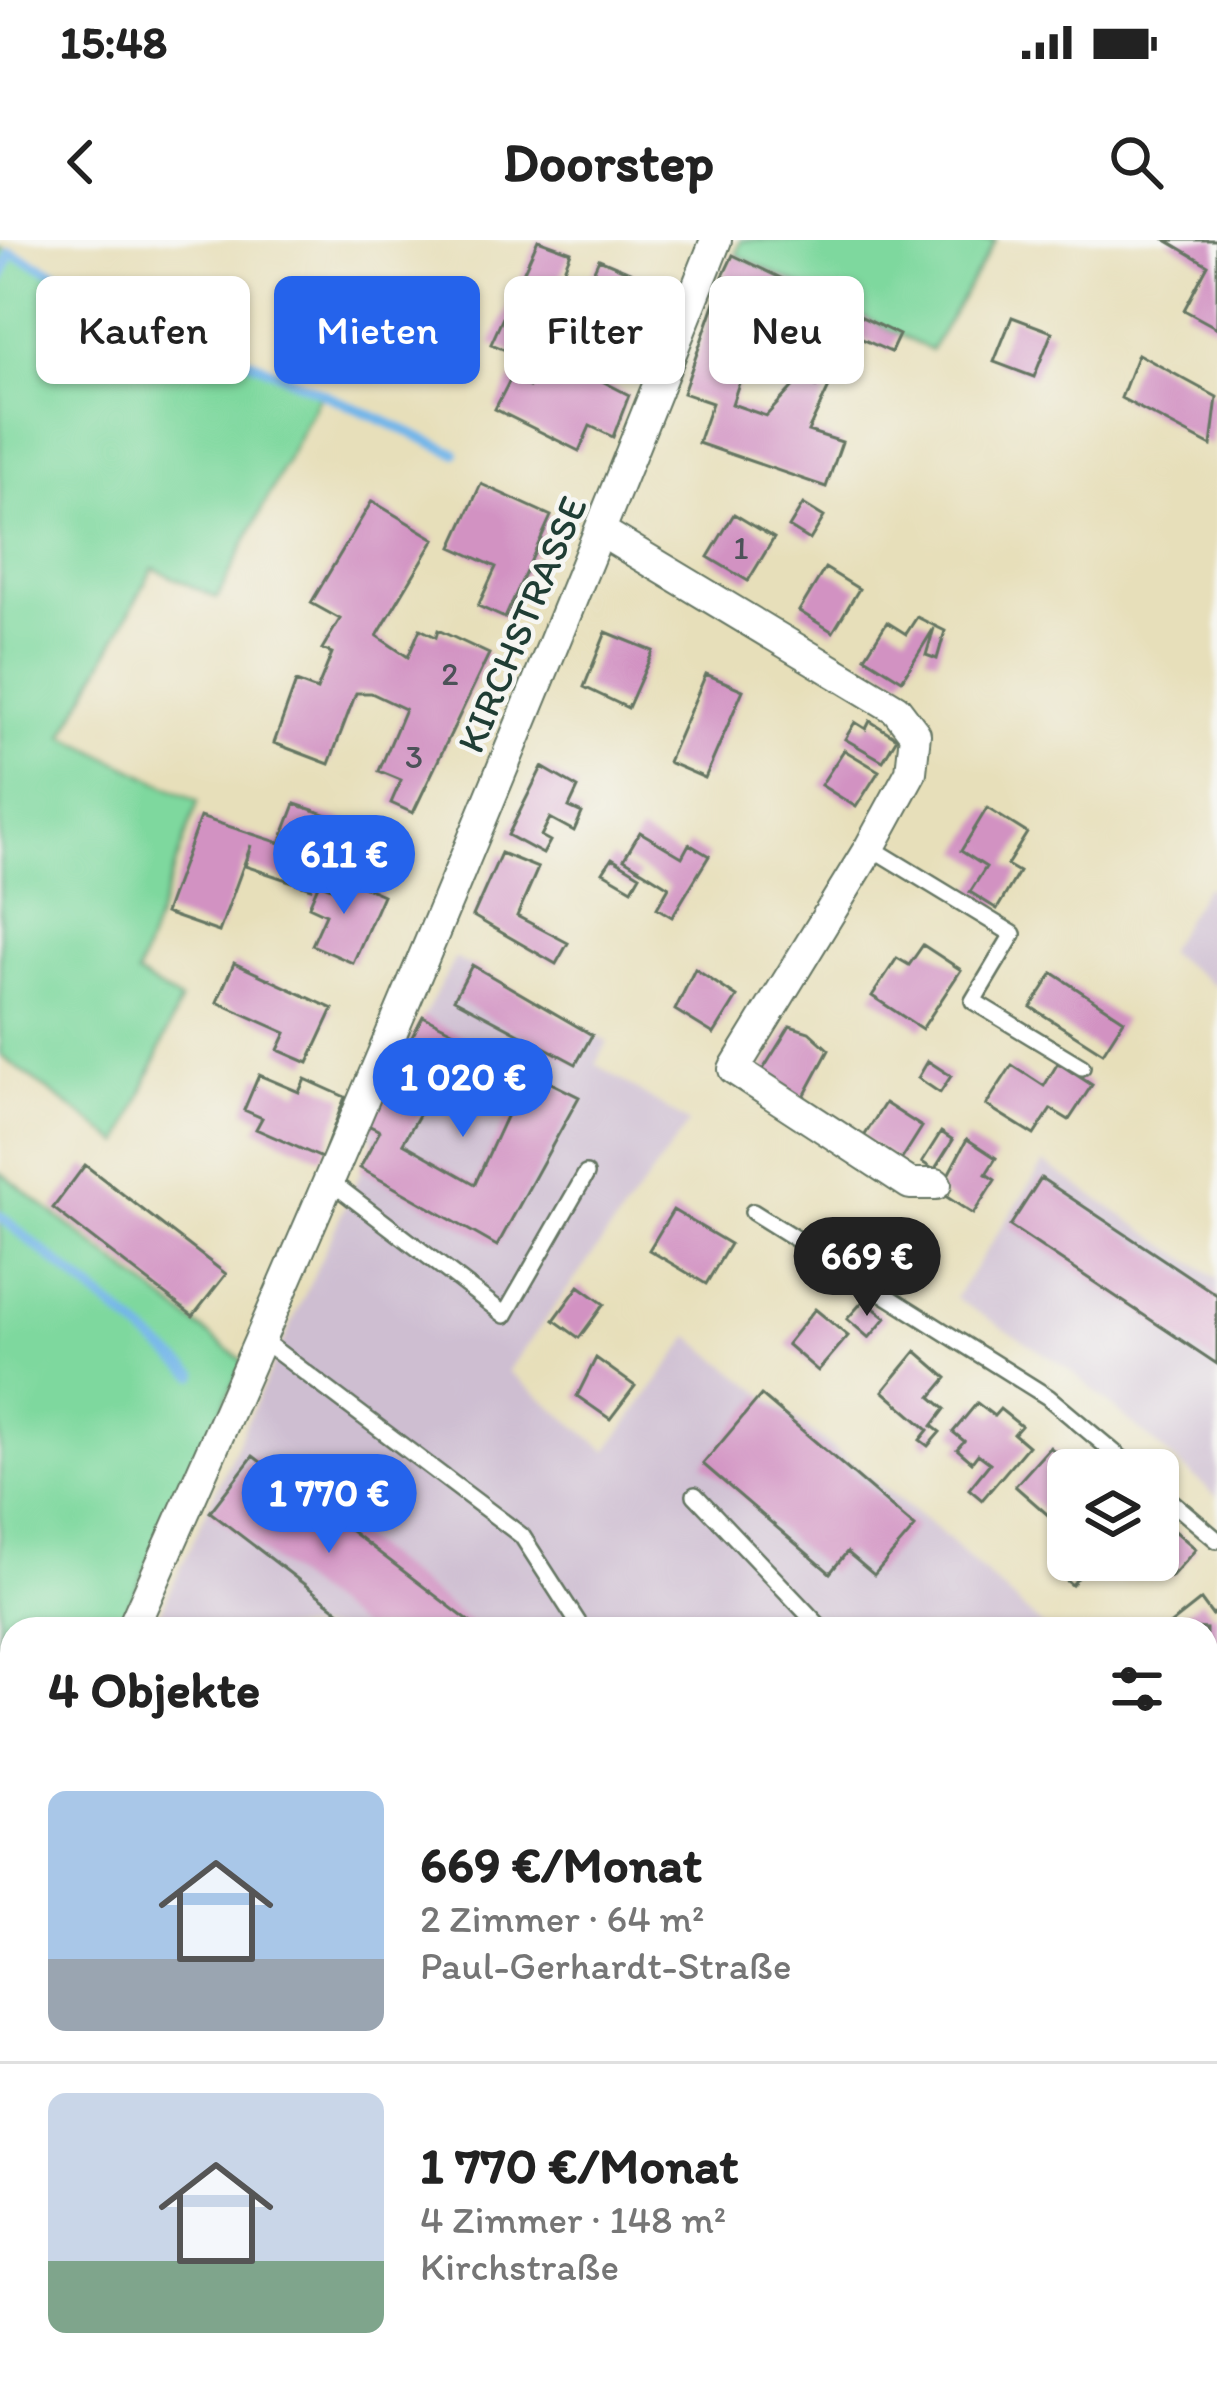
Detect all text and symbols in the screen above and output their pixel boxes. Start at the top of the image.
text: 15:48 [60,15,167,69]
icon: back [48,129,114,195]
icon: search [1103,129,1169,195]
text: Doorstep [503,130,714,195]
chip: Kaufen [36,276,250,384]
chip: Mieten [274,276,480,384]
chip: Filter [504,276,685,384]
chip: Neu [709,276,864,384]
street label: KIRCHSTRASSE [446,489,597,759]
house number: 1 [733,528,749,567]
house number: 2 [441,654,459,693]
house number: 3 [405,737,423,776]
pin: 611 € [260,815,428,917]
text: 611 € [300,830,388,877]
pin: 1 020 € [352,1038,574,1140]
text: 1 020 € [400,1053,526,1100]
pin: 669 € [783,1217,951,1319]
text: 669 € [821,1232,913,1279]
map controls [1047,1449,1179,1581]
button: layers [1047,1449,1179,1581]
pin: 1 770 € [218,1454,440,1556]
text: 1 770 € [269,1469,389,1516]
icon: filters [1104,1656,1170,1722]
text: 4 Objekte [48,1659,260,1720]
text: 669 €/Monat [420,1834,702,1895]
icon: home [144,1839,288,1983]
text: 2 Zimmer · 64 m² [420,1895,704,1942]
text: Paul-Gerhardt-Straße [420,1942,791,1989]
text: 1 770 €/Monat [420,2135,738,2196]
icon: home [144,2141,288,2285]
text: 4 Zimmer · 148 m² [420,2196,726,2243]
text: Kirchstraße [420,2243,619,2290]

